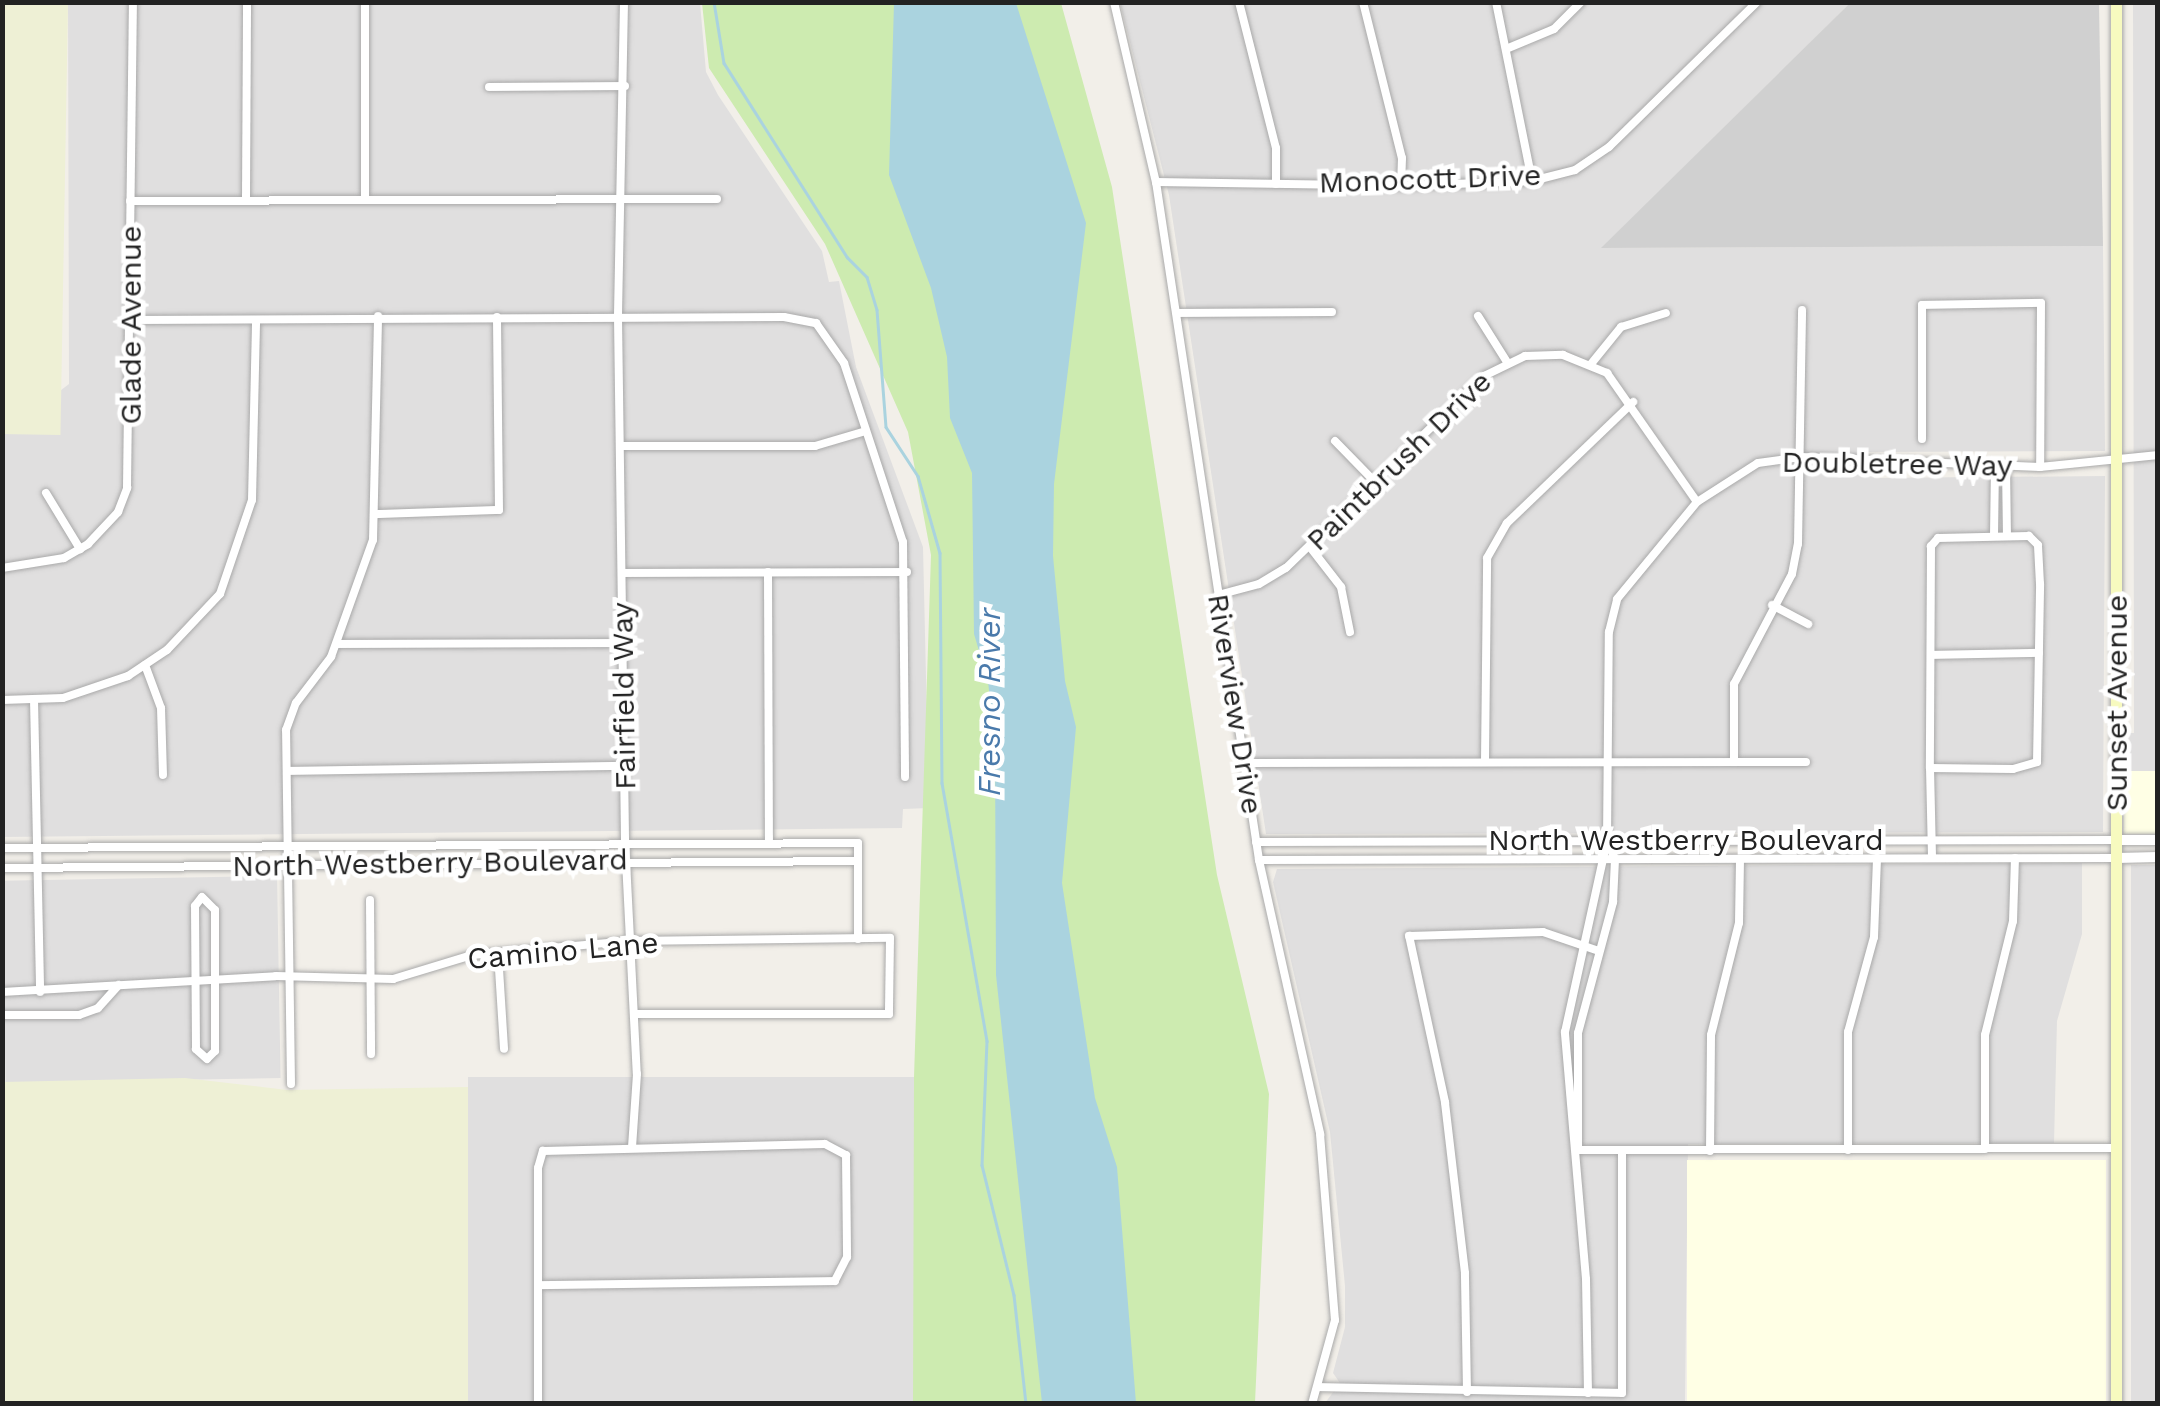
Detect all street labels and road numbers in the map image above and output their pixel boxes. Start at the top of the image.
street label: Monocott Drive [1318,157,1542,201]
street label: Glade Avenue [113,225,149,425]
street label: Paintbrush Drive [1299,364,1499,558]
street label: Doubletree Way [1781,444,2013,484]
street label: Riverview Drive [1200,591,1270,817]
street label: Sunset Avenue [2099,594,2135,812]
street label: Fairfield Way [604,601,644,791]
street label: North Westberry Boulevard [1487,822,1885,858]
street label: North Westberry Boulevard [231,842,629,884]
street label: Camino Lane [466,925,660,977]

